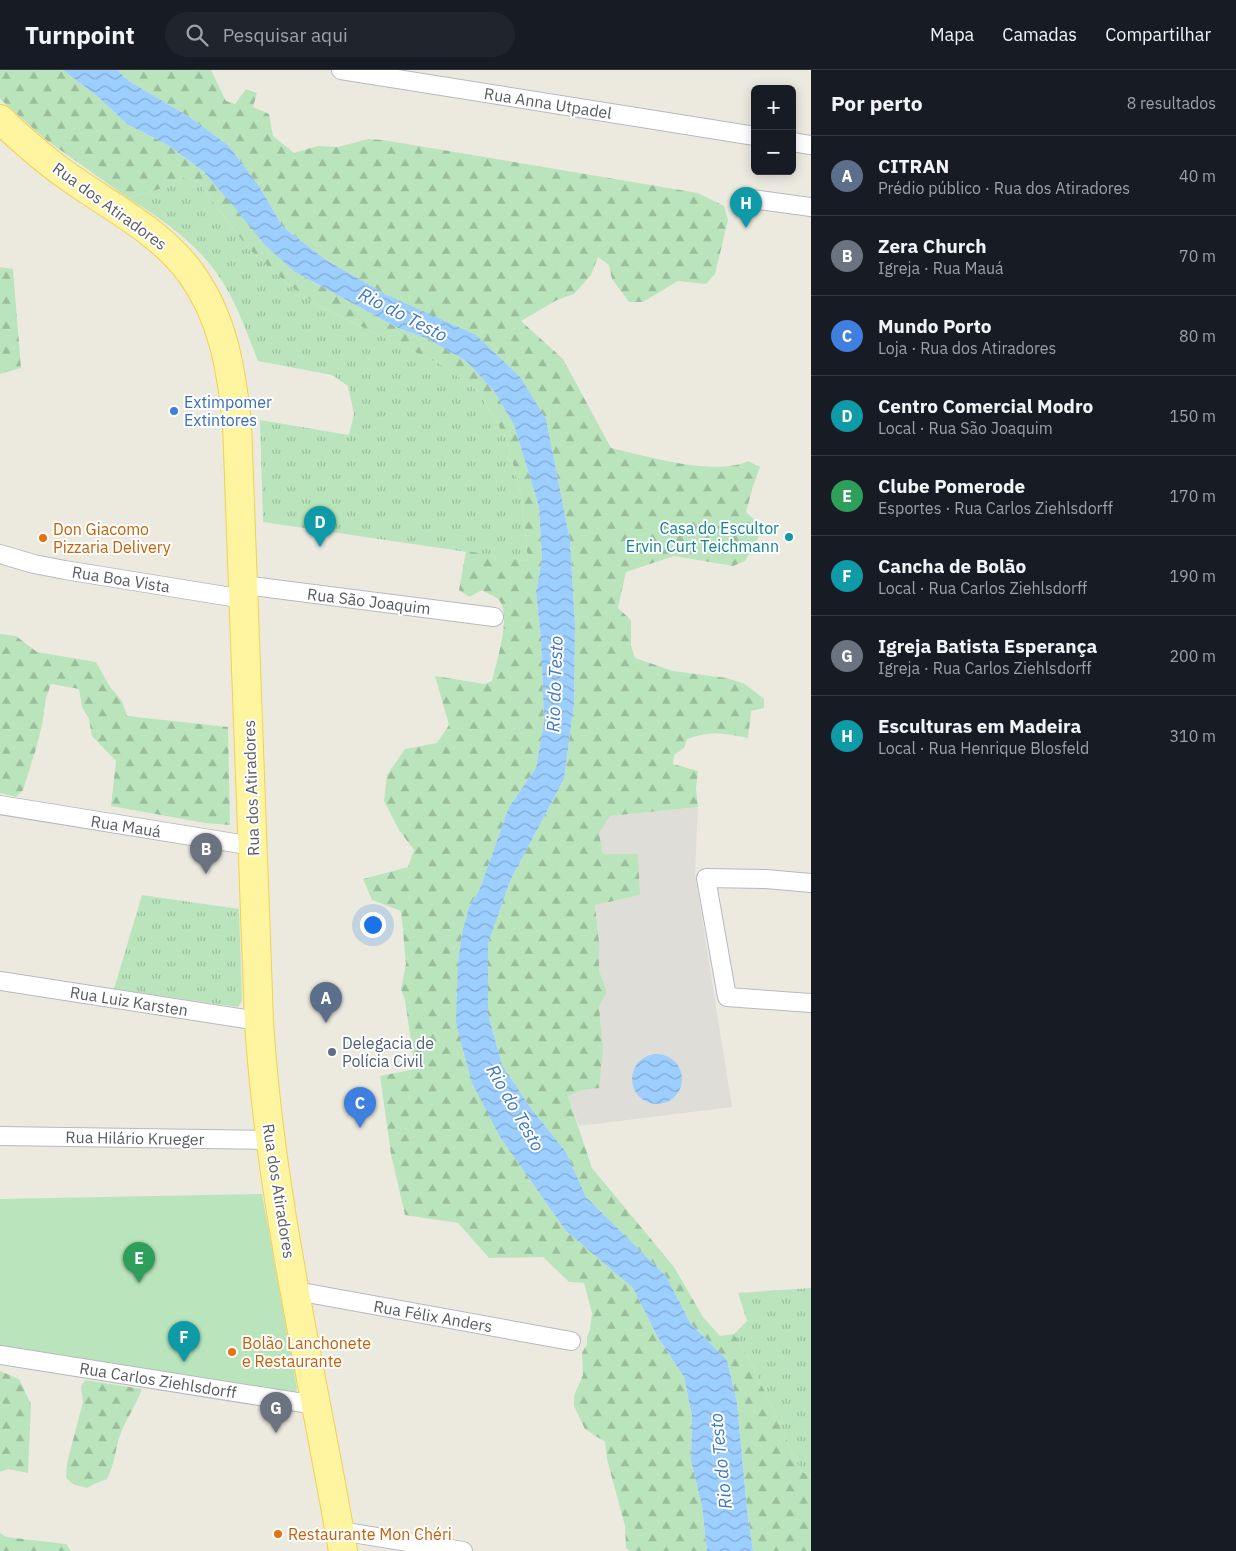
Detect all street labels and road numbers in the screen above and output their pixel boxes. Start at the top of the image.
street label: Rua Anna Utpadel [483,83,613,123]
street label: Rua dos Atiradores [49,158,171,254]
street label: Rua Boa Vista [71,561,172,597]
street label: Rua São Joaquim [306,584,432,618]
street label: Rua dos Atiradores [239,720,263,856]
street label: Rua Mauá [89,811,163,841]
street label: Rua Luiz Karsten [69,982,189,1020]
street label: Rua dos Atiradores [258,1122,300,1260]
street label: Rua Hilário Krueger [65,1127,205,1149]
street label: Rua Félix Anders [372,1296,494,1336]
street label: Rua Carlos Ziehlsdorff [78,1358,238,1402]

